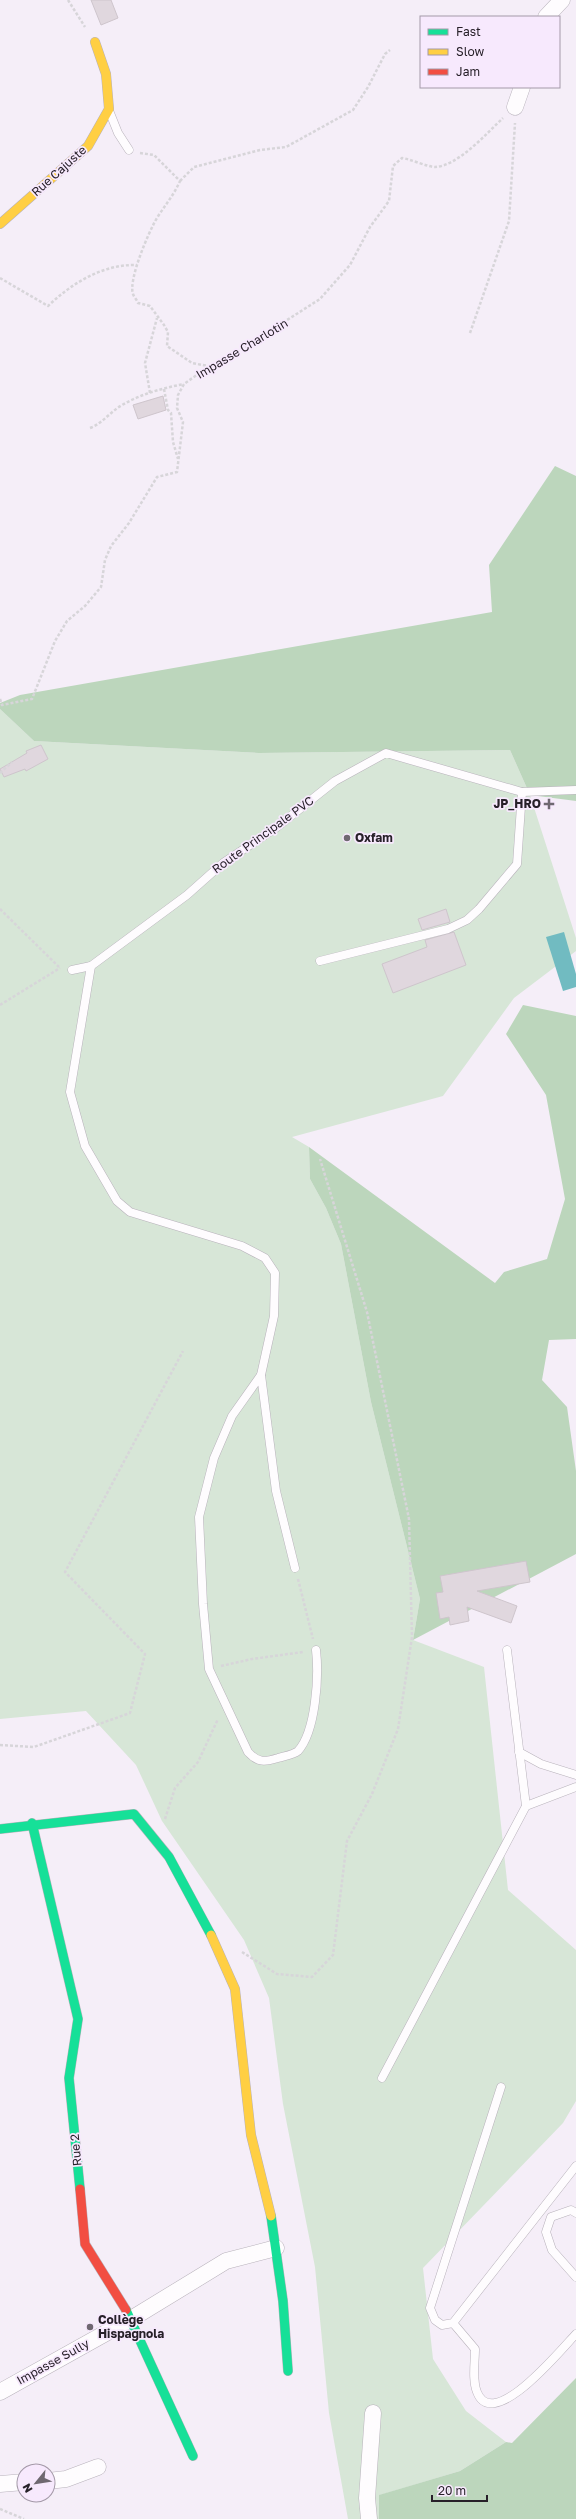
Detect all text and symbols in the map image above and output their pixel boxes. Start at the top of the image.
legend [420,16,560,88]
text: Fast [456,24,481,39]
text: Slow [456,44,484,59]
text: Jam [456,64,480,79]
street label: Rue Cajuste [28,142,89,199]
street label: Impasse Charlotin [193,315,290,382]
street label: Route Principale PVC [209,793,316,876]
place label: JP_HRO [493,796,541,811]
marker: JP_HRO [544,799,554,809]
place label: Oxfam [355,830,393,845]
marker: Oxfam [342,833,352,843]
street label: Rue 2 [67,2133,84,2167]
place label: Collège Hispagnola [98,2312,164,2341]
marker: Collège Hispagnola [85,2322,95,2332]
street label: Impasse Sully [14,2335,92,2388]
north arrow [16,2463,56,2503]
scale bar [432,2477,487,2503]
text: N [19,2481,35,2495]
text: 20 m [438,2483,466,2498]

